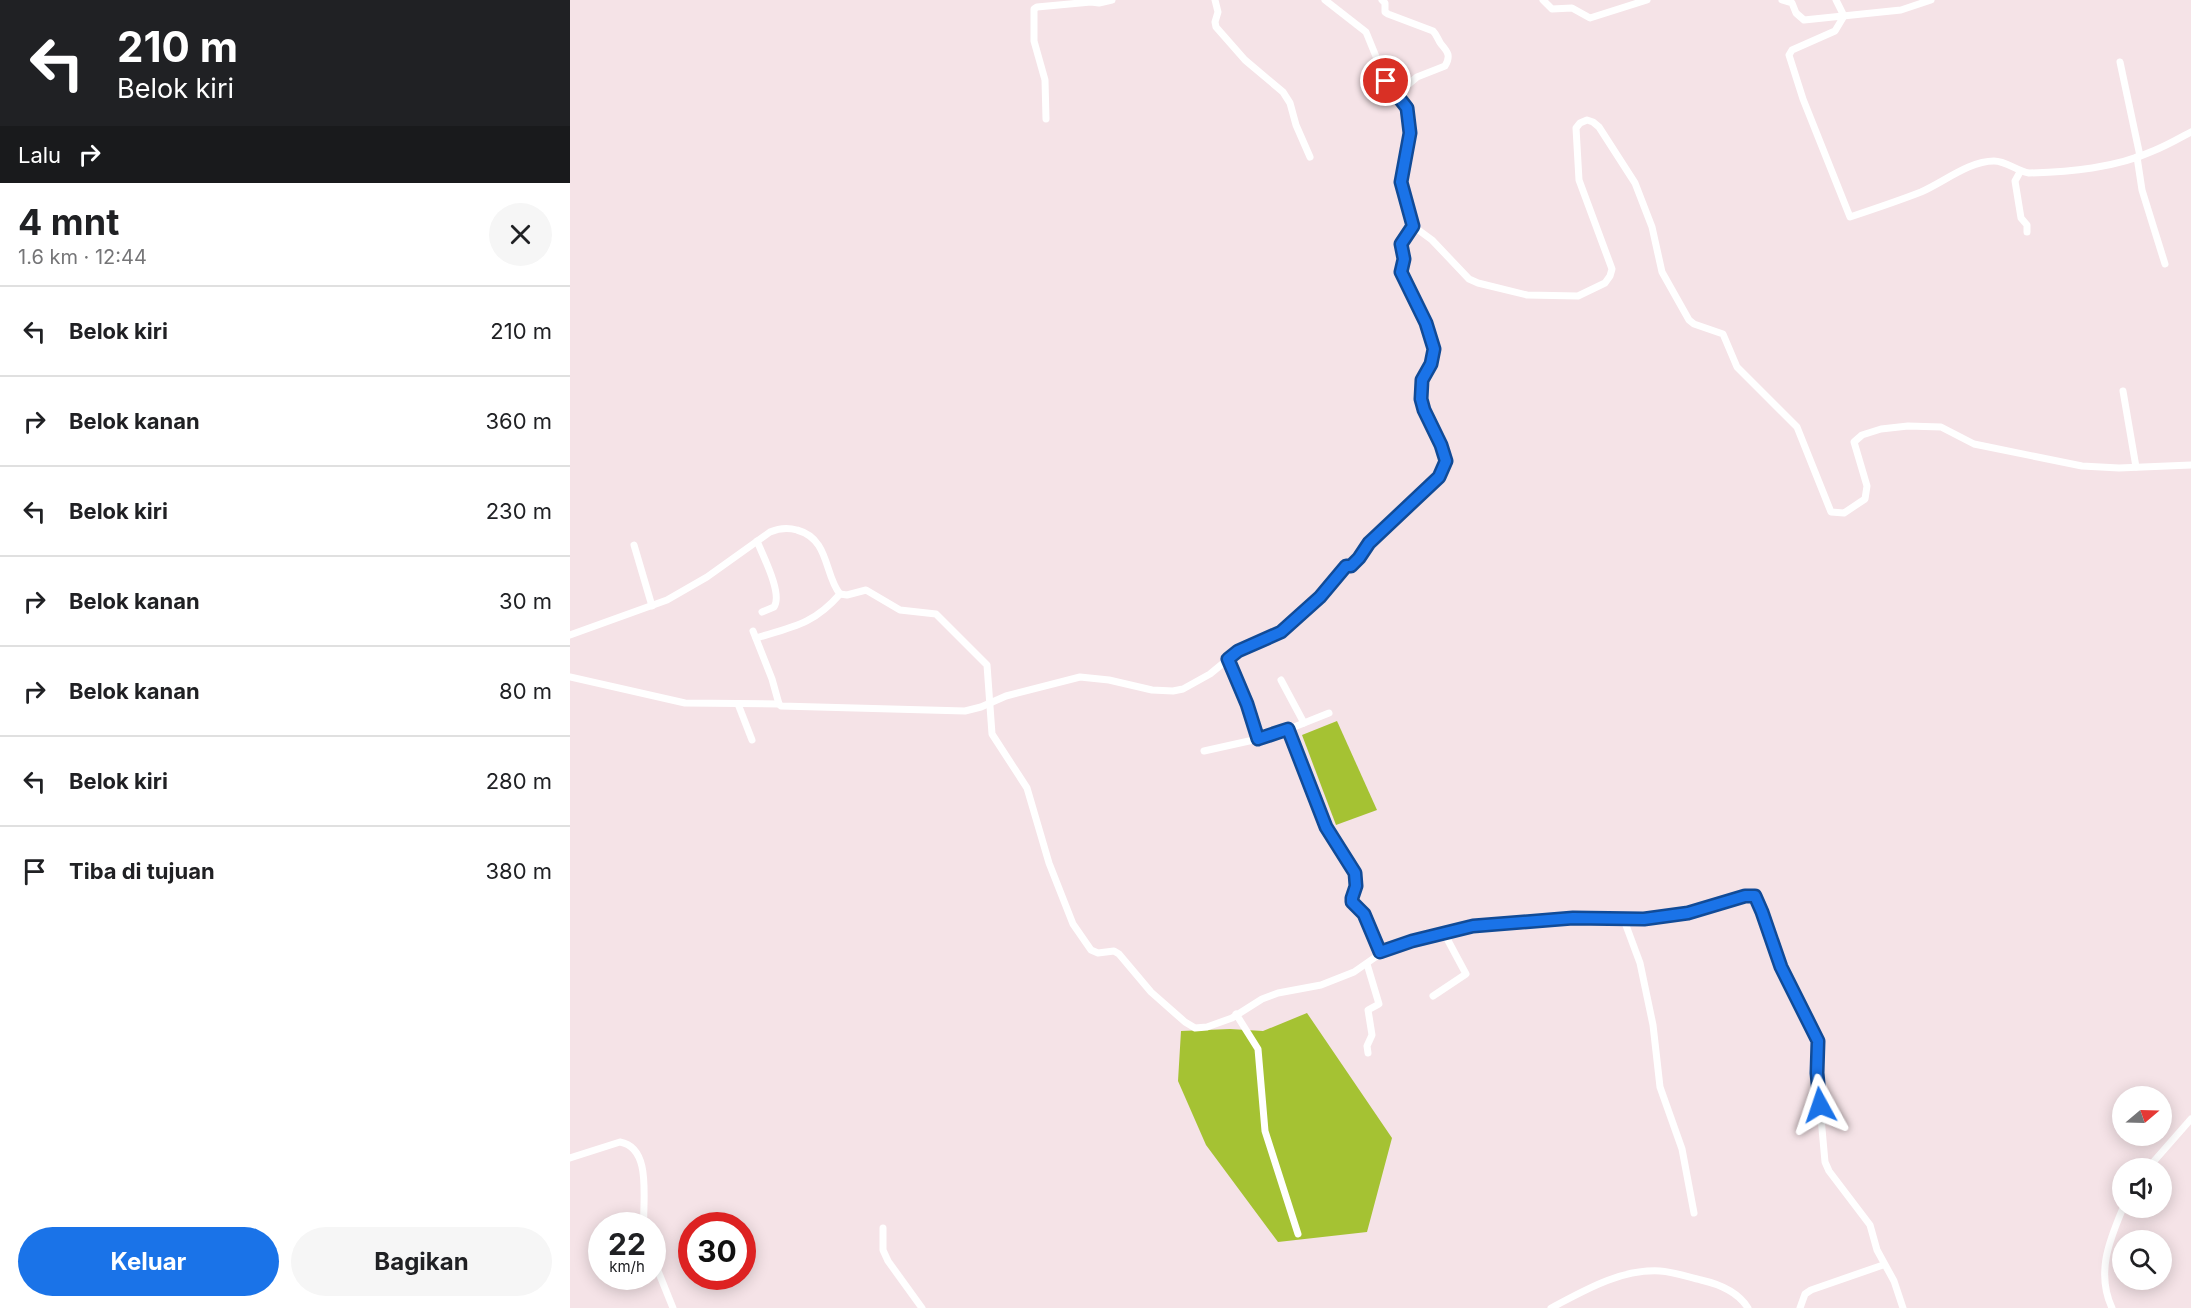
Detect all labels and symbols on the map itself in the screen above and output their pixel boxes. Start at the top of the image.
pin [1360,55,1411,106]
position arrow [1788,1073,1852,1137]
north arrow [2112,1086,2172,1146]
speed limit sign: 30 [678,1212,756,1290]

